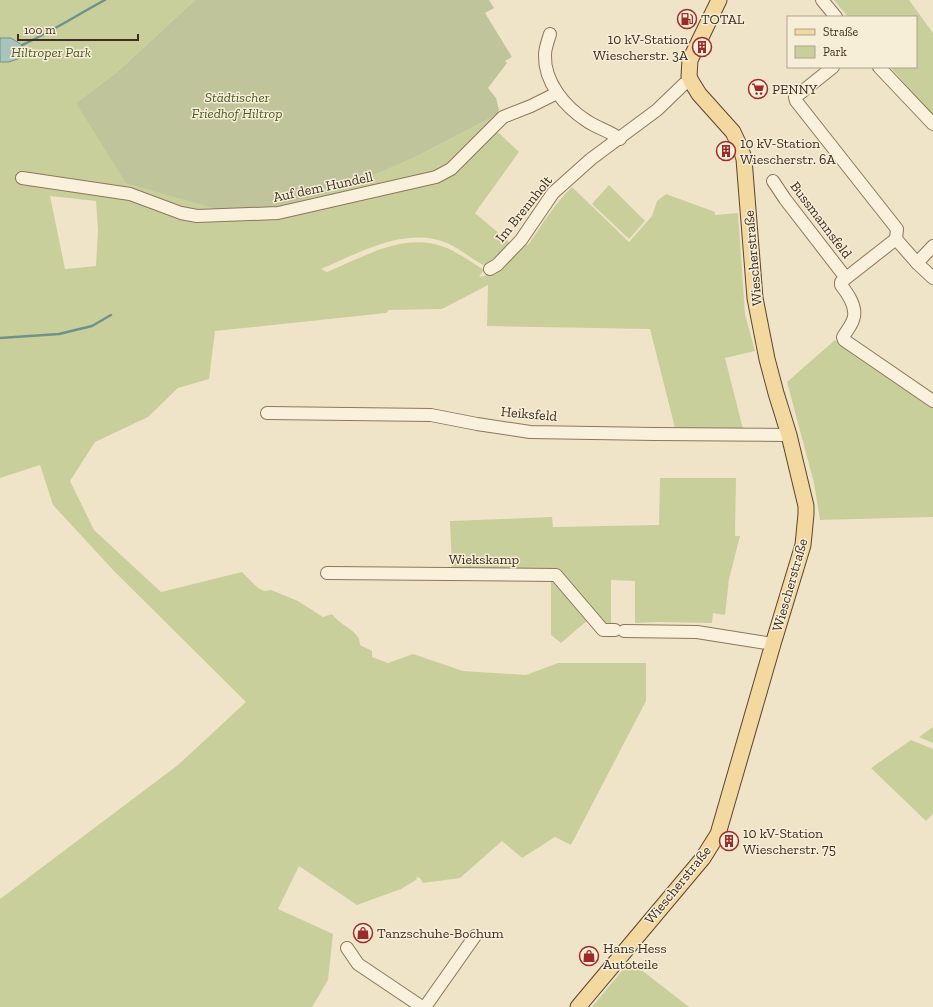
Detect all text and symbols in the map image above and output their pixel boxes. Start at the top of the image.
fuel station icon: TOTAL [676,8,698,30]
place label: TOTAL [701,11,745,28]
scale bar [18,16,138,42]
legend [787,16,917,68]
text: 100 m [24,23,56,37]
text: Straße [823,25,859,39]
place label: 10 kV-Station Wiescherstr. 3A [593,31,689,64]
building icon: 10 kV-Station Wiescherstr. 3A [691,36,713,58]
park label: Hiltroper Park [11,44,91,61]
text: Park [823,45,848,59]
supermarket icon: PENNY [747,78,769,100]
place label: PENNY [772,81,818,98]
park label: Städtischer Friedhof Hiltrop [192,89,282,122]
place label: 10 kV-Station Wiescherstr. 6A [740,135,837,168]
building icon: 10 kV-Station Wiescherstr. 6A [715,140,737,162]
street label: Auf dem Hundell [271,168,375,206]
street label: Im Brennholt [492,172,556,246]
street label: Bussmannsfeld [787,178,856,262]
street label: Wiescherstraße [740,209,766,307]
street label: Heiksfeld [500,403,558,425]
street label: Wiescherstraße [769,536,812,633]
street label: Wiekskamp [449,551,520,568]
place label: 10 kV-Station Wiescherstr. 75 [743,825,836,858]
building icon: 10 kV-Station Wiescherstr. 75 [718,830,740,852]
street label: Wiescherstraße [641,842,715,928]
shop icon: Tanzschuhe-Bochum [352,922,374,944]
place label: Tanzschuhe-Bochum [377,925,504,942]
place label: Hans Hess Autoteile [603,940,667,973]
shop icon: Hans Hess Autoteile [578,945,600,967]

